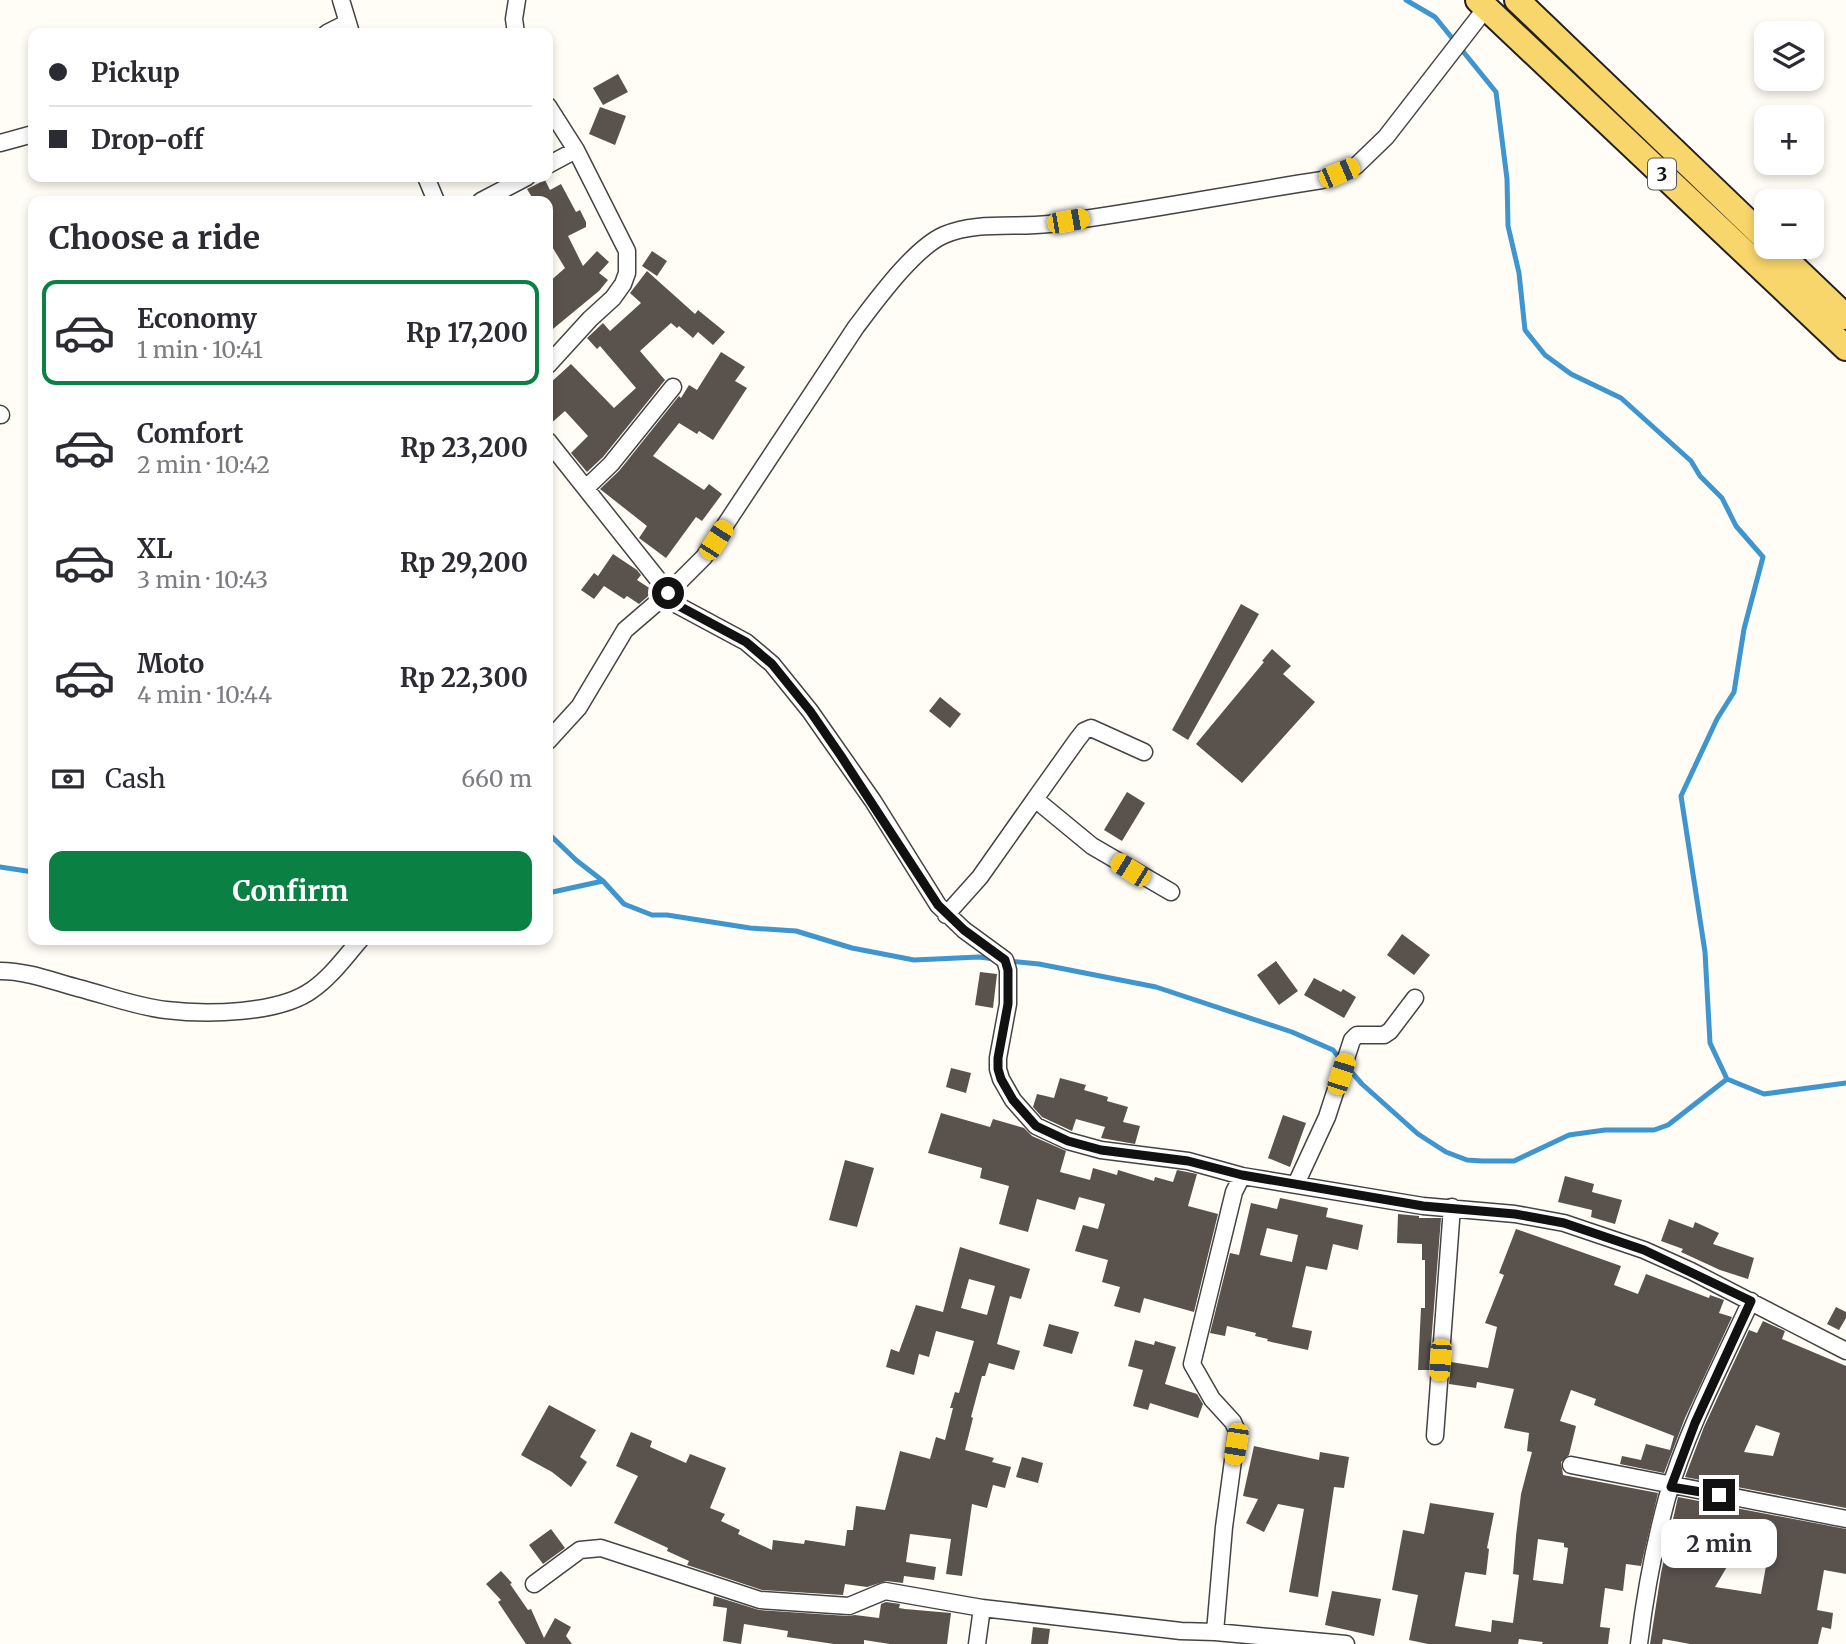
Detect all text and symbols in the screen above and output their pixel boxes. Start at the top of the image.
map controls [1754,21,1824,259]
button: layers [1754,21,1824,91]
text: Pickup [91,56,180,89]
button: + [1754,105,1824,175]
text: Drop-off [91,123,204,156]
car [1316,155,1363,191]
road number: 3 [1648,158,1676,190]
button: − [1754,189,1824,259]
car [1046,207,1091,235]
text: Choose a ride [49,218,260,258]
icon: car [53,301,116,364]
text: Economy [137,302,257,335]
text: Rp 17,200 [406,316,528,349]
text: 1 min · 10:41 [137,335,263,364]
icon: car [53,416,116,479]
text: Comfort [137,417,243,450]
text: Rp 23,200 [400,431,528,464]
text: 2 min · 10:42 [137,450,270,479]
car [696,517,737,563]
icon: car [53,531,116,594]
text: XL [137,532,173,565]
text: Rp 29,200 [400,546,528,579]
text: 3 min · 10:43 [137,565,268,594]
route start [652,577,684,609]
icon: car [53,646,116,709]
text: Moto [137,647,204,680]
text: Rp 22,300 [400,661,528,694]
text: 4 min · 10:44 [137,680,272,709]
icon: cash [49,760,87,798]
text: Cash [105,762,166,795]
text: 660 m [461,764,532,793]
car [1107,850,1154,890]
button: Confirm [49,851,532,931]
car [1325,1051,1358,1097]
car [1429,1338,1452,1382]
car [1223,1422,1250,1466]
route end [1703,1479,1735,1511]
callout: 2 min [1661,1520,1777,1568]
text: 2 min [1686,1529,1752,1558]

